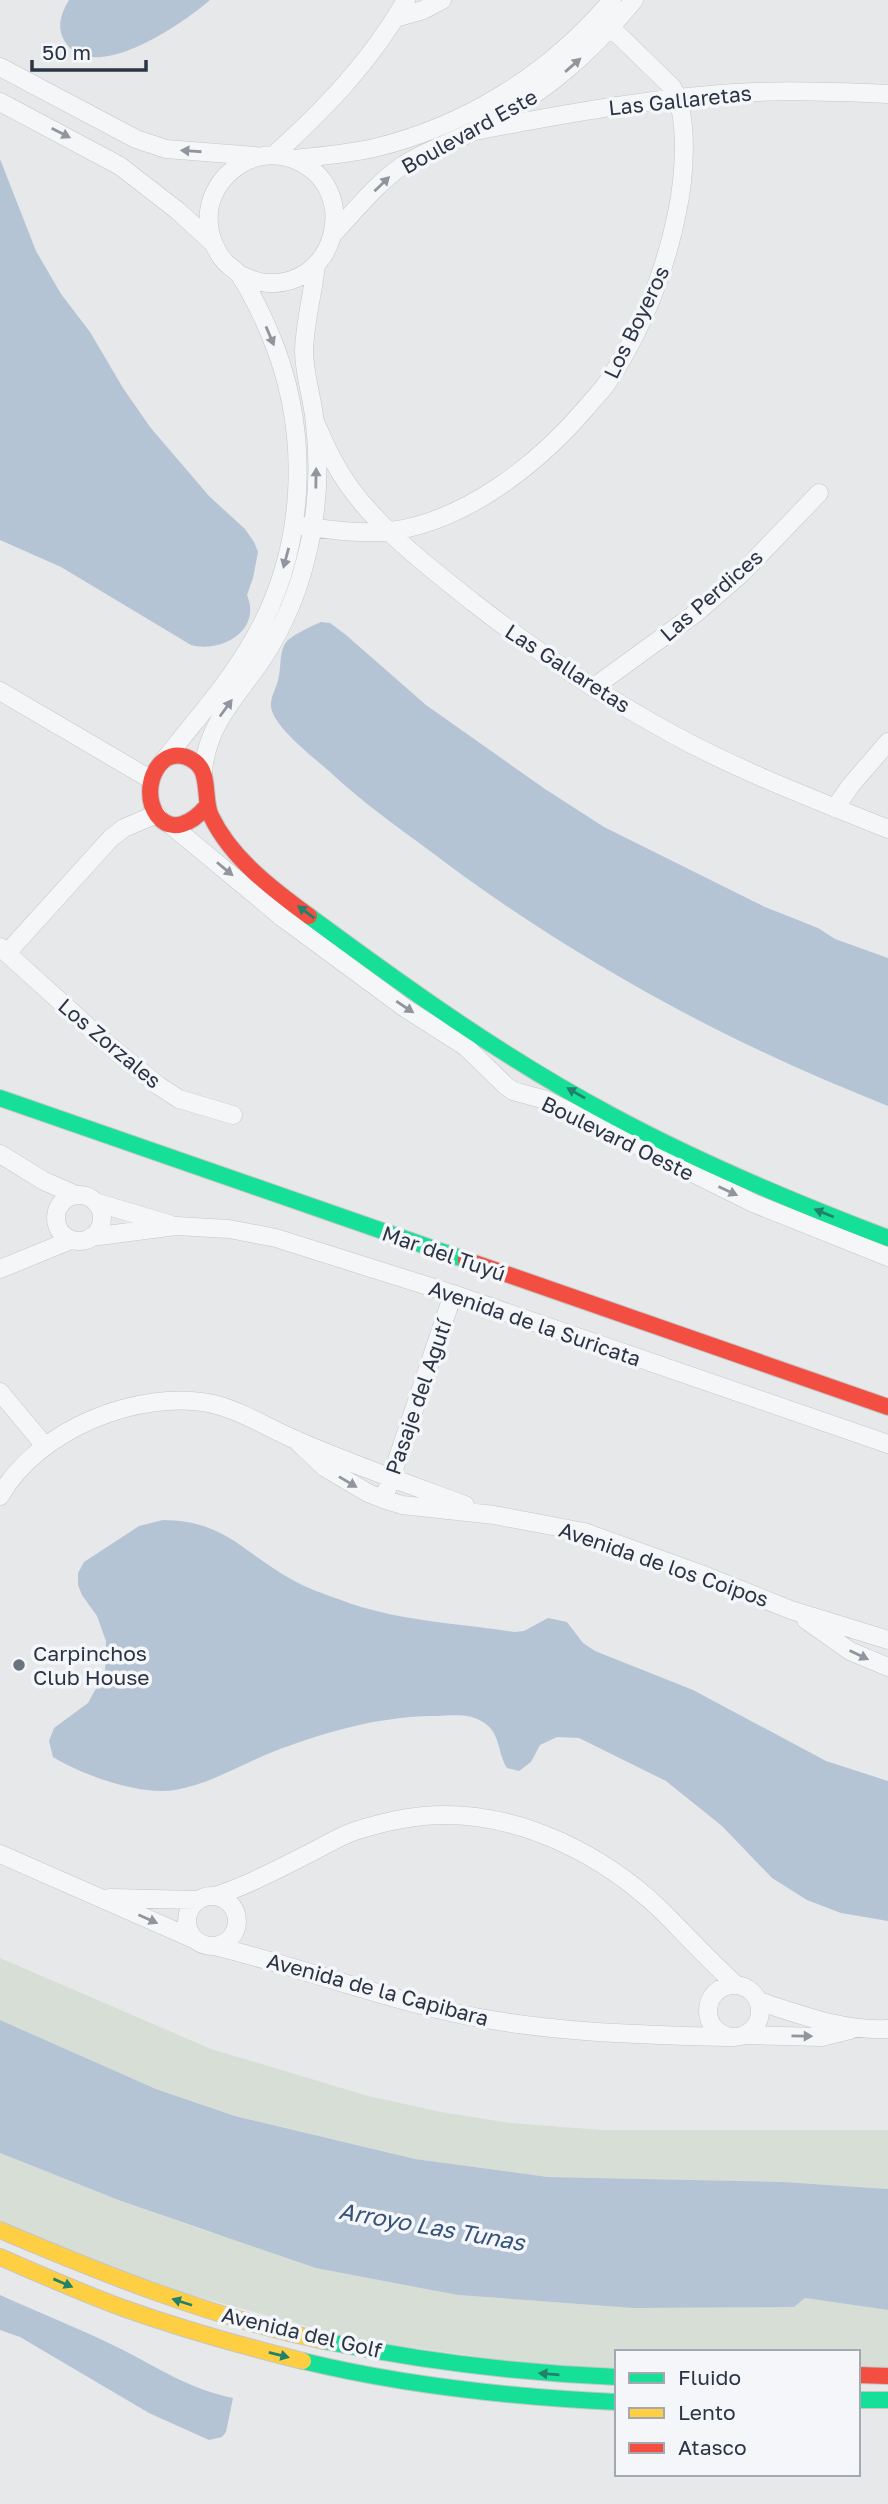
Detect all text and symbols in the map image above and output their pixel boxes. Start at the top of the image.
scale bar [32,28,145,72]
text: 50 m [42,39,91,65]
one-way arrow [565,58,582,73]
street label: Las Gallaretas [607,80,753,120]
street label: Boulevard Este [397,83,541,179]
one-way arrow [51,127,71,138]
one-way arrow [179,145,201,156]
one-way arrow [373,176,390,193]
street label: Los Boyeros [598,261,674,383]
one-way arrow [264,326,276,346]
one-way arrow [311,467,322,489]
street label: Las Perdices [654,543,768,647]
one-way arrow [281,548,291,569]
street label: Las Gallaretas [501,618,635,718]
one-way arrow [219,699,233,717]
one-way arrow [216,861,233,876]
one-way arrow [297,905,315,920]
street label: Los Zorzales [53,992,167,1094]
one-way arrow [396,1000,414,1014]
one-way arrow [566,1087,585,1100]
street label: Boulevard Oeste [538,1090,698,1186]
one-way arrow [717,1186,738,1197]
one-way arrow [814,1208,835,1219]
street label: Mar del Tuyú [379,1220,509,1286]
street label: Avenida de la Suricata [426,1275,644,1371]
street label: Pasaje del Agutí [379,1315,457,1478]
one-way arrow [339,1476,358,1488]
street label: Avenida de los Coipos [556,1516,772,1612]
place label: Carpinchos Club House [33,1640,149,1690]
one-way arrow [849,1649,869,1660]
marker: Carpinchos Club House [11,1657,27,1673]
one-way arrow [138,1913,158,1925]
street label: Avenida de la Capibara [264,1947,492,2031]
one-way arrow [792,2030,814,2042]
water label: Arroyo Las Tunas [337,2196,528,2256]
one-way arrow [53,2278,74,2289]
one-way arrow [171,2296,192,2307]
street label: Avenida del Golf [219,2301,385,2363]
one-way arrow [268,2350,290,2361]
legend [615,2350,860,2476]
text: Fluido [678,2364,741,2390]
one-way arrow [537,2368,559,2379]
text: Lento [678,2399,736,2425]
text: Atasco [678,2434,747,2460]

